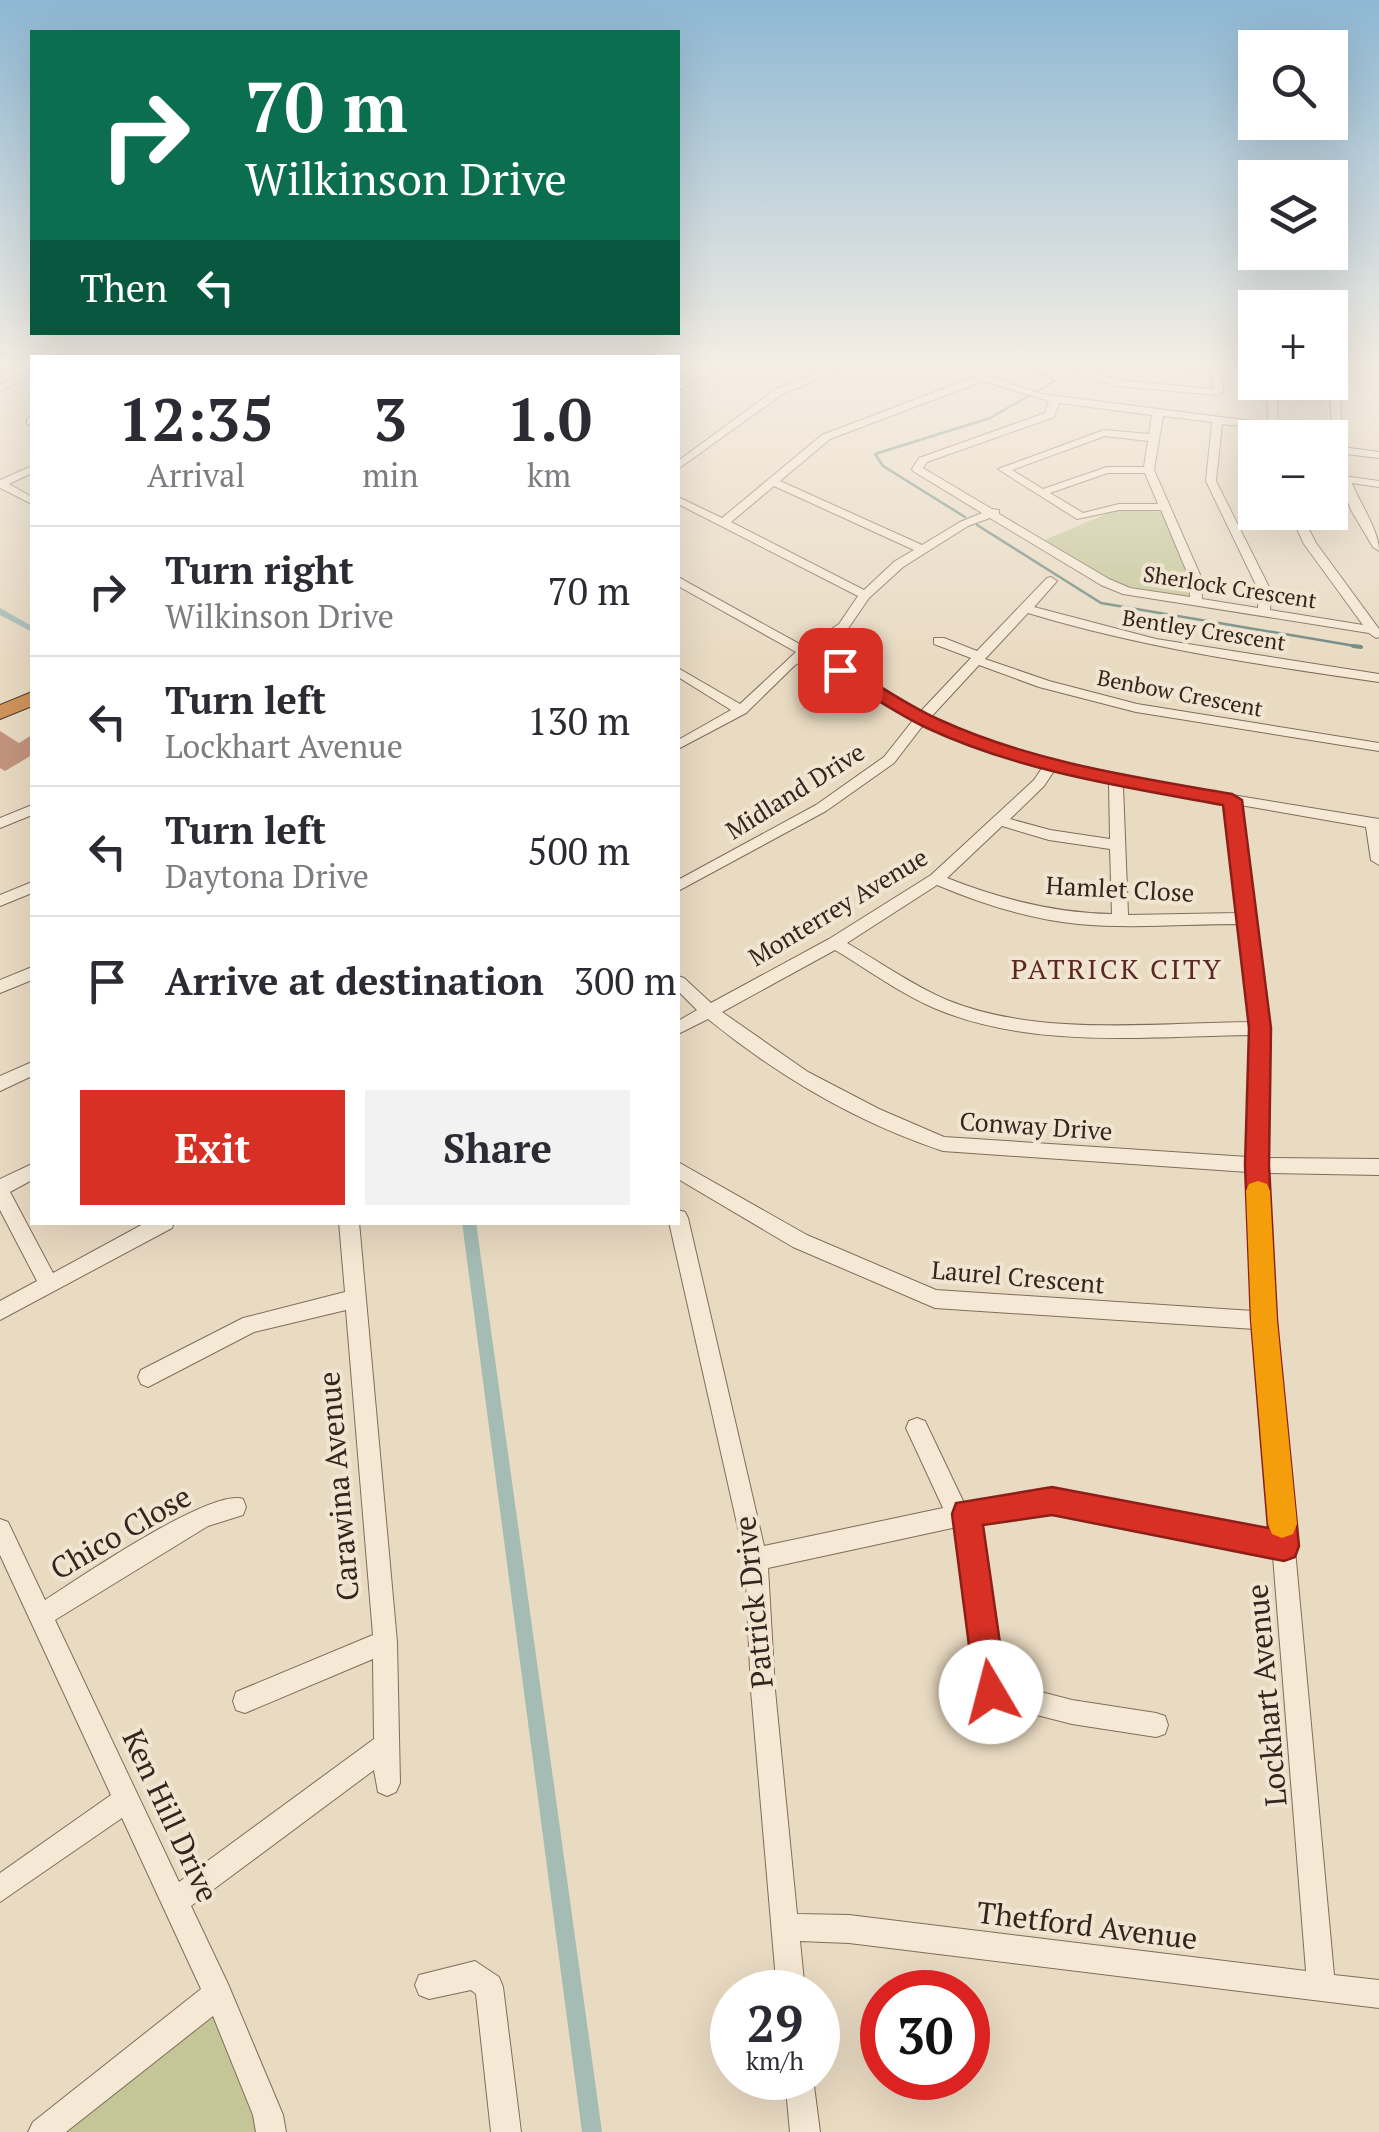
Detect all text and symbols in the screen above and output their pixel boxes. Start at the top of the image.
map controls [1238,30,1348,530]
button: search [1238,30,1348,140]
text: 70 m [245,59,408,152]
icon: right [80,70,210,200]
text: Wilkinson Drive [245,148,567,208]
button: layers [1238,160,1348,270]
icon: left [188,260,243,315]
text: Then [80,263,168,313]
button: + [1238,290,1348,400]
text: 12:35 [118,379,274,458]
text: 3 [373,379,407,458]
text: 1.0 [506,379,592,458]
button: − [1238,420,1348,530]
text: Arrival [147,454,245,496]
text: min [362,454,418,496]
text: km [527,454,571,496]
text: Turn right [165,545,354,595]
street label: Sherlock Crescent [1141,558,1319,615]
icon: right [80,564,135,619]
text: 70 m [547,566,630,616]
text: Wilkinson Drive [165,595,394,637]
street label: Bentley Crescent [1120,602,1288,657]
pin [798,628,883,713]
icon: arrive [813,643,868,698]
street label: Benbow Crescent [1095,662,1265,723]
text: Turn left [165,675,326,725]
icon: left [80,694,135,749]
text: 130 m [527,696,630,746]
text: Lockhart Avenue [165,725,403,767]
street label: Midland Drive [719,735,870,846]
text: Turn left [165,805,326,855]
icon: left [80,824,135,879]
text: 500 m [527,826,630,876]
street label: Monterrey Avenue [742,840,934,973]
text: Daytona Drive [165,855,369,897]
street label: Hamlet Close [1045,868,1195,909]
district label: PATRICK CITY [1011,950,1223,987]
icon: arrive [80,954,135,1009]
text: Arrive at destination [165,956,544,1006]
text: 300 m [574,956,677,1006]
button: Exit [80,1090,345,1205]
button: Share [365,1090,630,1205]
street label: Conway Drive [958,1104,1114,1147]
street label: Laurel Crescent [930,1253,1106,1300]
street label: Carawina Avenue [308,1370,368,1602]
street label: Chico Close [43,1476,198,1589]
street label: Patrick Drive [724,1514,782,1690]
street label: Lockhart Avenue [1236,1582,1296,1808]
position arrow [939,1640,1043,1744]
street label: Ken Hill Drive [113,1723,228,1908]
street label: Thetford Avenue [975,1892,1200,1958]
speed limit sign: 30 [860,1970,990,2100]
text: 29 [747,1990,803,2056]
text: km/h [746,2044,804,2077]

